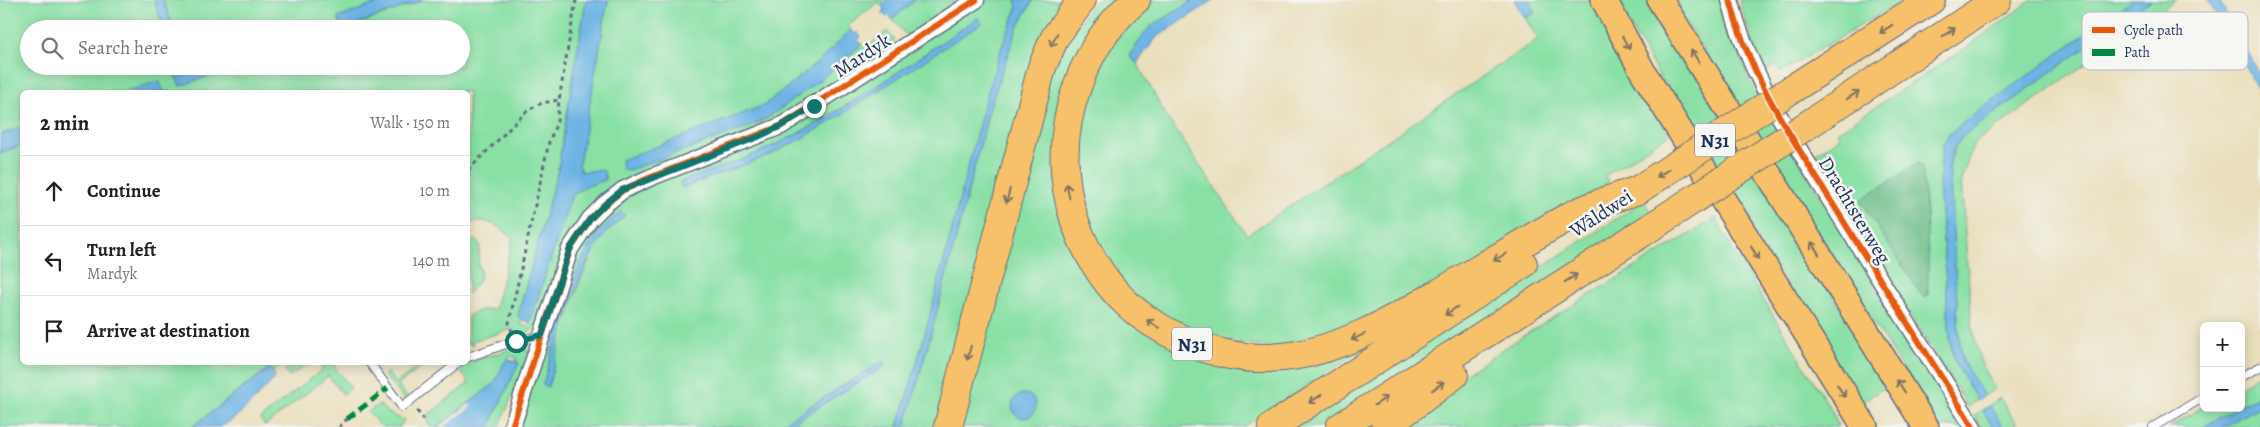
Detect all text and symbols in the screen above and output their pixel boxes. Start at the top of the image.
legend [2082,12,2248,70]
search box [20,20,470,75]
text: Cycle path [2124,21,2184,40]
one-way arrow [1880,24,1894,34]
street label: Mardyk [828,27,896,84]
one-way arrow [1942,27,1956,37]
one-way arrow [1049,32,1058,47]
icon: search [38,34,66,62]
text: Search here [78,35,168,61]
one-way arrow [1622,36,1632,50]
text: Path [2124,43,2151,62]
one-way arrow [1689,49,1699,63]
one-way arrow [1846,90,1860,101]
route end [803,95,826,118]
text: 2 min [40,109,89,137]
text: Walk · 150 m [370,112,450,134]
road number: N31 [1695,124,1735,156]
street label: Drachtsterweg [1812,152,1897,269]
one-way arrow [1657,169,1671,179]
icon: ahead [40,177,68,205]
text: Continue [87,178,161,204]
text: 10 m [420,180,450,202]
one-way arrow [1063,183,1072,199]
street label: Wâldwei [1564,183,1638,244]
one-way arrow [1003,187,1012,203]
text: Turn left [87,237,156,263]
one-way arrow [1809,241,1819,255]
one-way arrow [1751,245,1761,259]
icon: left [40,247,68,275]
text: 140 m [412,250,450,272]
one-way arrow [1493,253,1507,263]
text: Mardyk [87,263,138,285]
one-way arrow [1564,273,1578,283]
one-way arrow [1444,306,1458,316]
icon: arrive [40,317,68,345]
text: Arrive at destination [87,318,250,344]
one-way arrow [1147,318,1161,328]
map controls [2200,322,2245,412]
button: + [2200,322,2245,367]
road number: N31 [1172,328,1212,360]
route start [505,330,528,353]
one-way arrow [1351,332,1366,342]
one-way arrow [963,345,973,361]
button: − [2200,367,2245,412]
one-way arrow [1895,379,1905,393]
one-way arrow [1430,381,1444,391]
one-way arrow [1837,383,1847,397]
one-way arrow [1308,394,1322,404]
one-way arrow [1374,395,1388,405]

